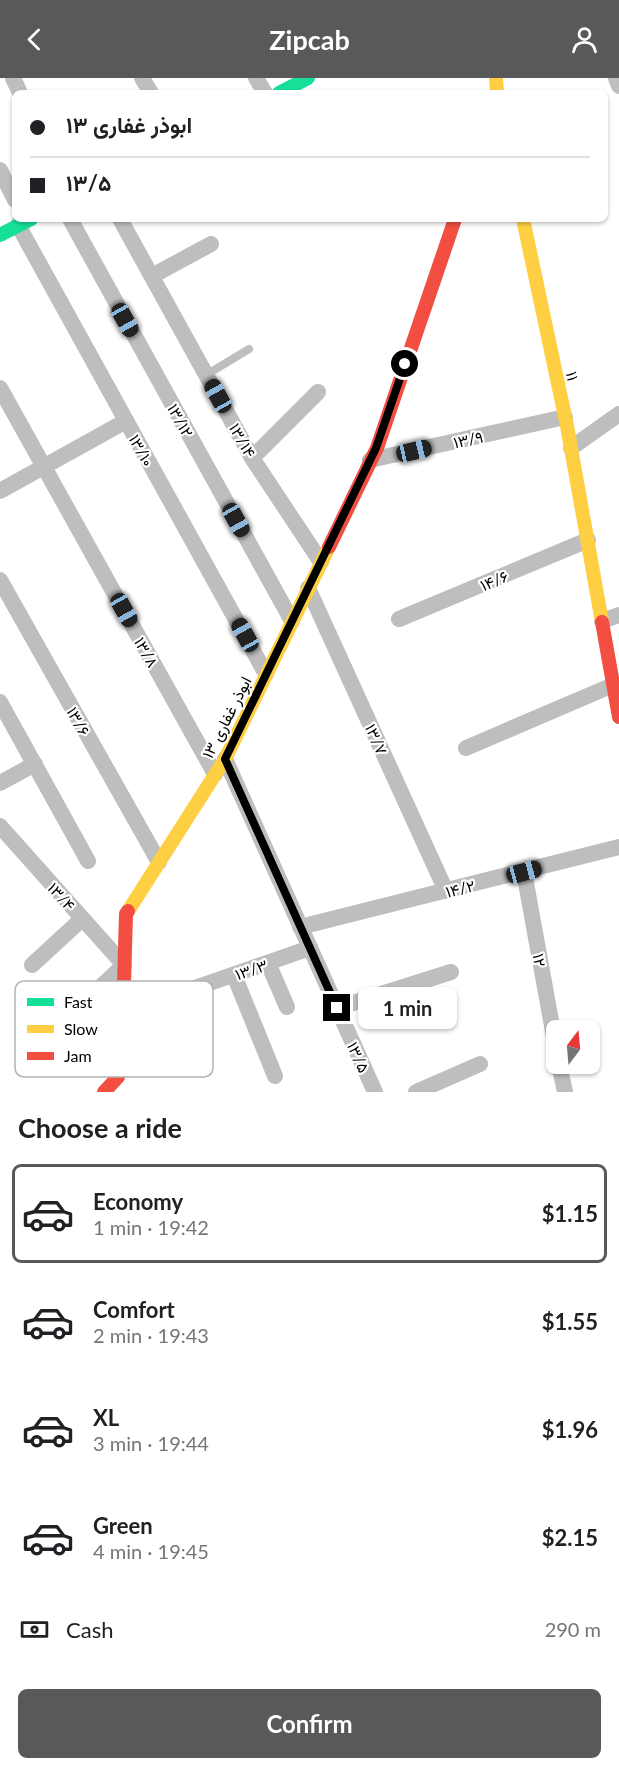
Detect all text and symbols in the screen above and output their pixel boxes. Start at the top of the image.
icon: back [18,23,51,56]
text: Zipcab [269,23,350,56]
icon: person [568,23,601,56]
text: ۱۳ ابوذر غفاری [66,111,192,138]
text: ۱۳/۵ [66,169,111,196]
car [108,300,142,340]
route start [391,350,418,377]
street label: ۱۱ [563,370,583,382]
car [201,376,235,416]
street label: ۱۳/۱۲ [164,400,198,440]
street label: ۱۳/۱۴ [226,420,260,460]
street label: ۱۳/۹ [451,427,485,451]
street label: ۱۳/۱۰ [126,431,158,469]
car [394,438,434,464]
car [219,500,253,540]
street label: ۱۴/۶ [477,566,511,594]
car [107,590,141,630]
car [228,615,262,655]
street label: ۱۳/۸ [131,633,163,671]
street label: ۱۳ ابوذر غفاری [197,673,257,762]
street label: ۱۳/۶ [63,703,95,739]
street label: ۱۳/۷ [362,721,392,757]
car [504,859,544,885]
street label: ۱۴/۲ [443,875,477,901]
street label: ۱۳/۴ [44,878,80,914]
street label: ۱۲ [529,952,551,968]
street label: ۱۳/۳ [232,955,270,983]
legend [15,981,213,1077]
callout: 1 min [358,987,457,1029]
text: Fast [64,992,93,1011]
route end [323,994,350,1021]
text: 1 min [383,996,432,1020]
text: Slow [64,1019,98,1038]
north arrow [546,1020,600,1074]
map controls [546,1020,600,1074]
street label: ۱۳/۵ [344,1039,374,1075]
text: Jam [64,1046,92,1065]
text: Choose a ride [18,1111,182,1144]
icon: car [21,1187,75,1241]
text: Economy [93,1188,183,1215]
text: $1.15 [542,1200,598,1227]
text: 1 min · 19:42 [93,1215,209,1239]
icon: car [21,1295,75,1349]
text: Comfort [93,1296,175,1323]
text: $1.55 [542,1308,598,1335]
text: 2 min · 19:43 [93,1323,209,1347]
icon: car [21,1403,75,1457]
text: XL [93,1404,119,1431]
text: $1.96 [542,1416,598,1443]
text: 3 min · 19:44 [93,1431,209,1455]
icon: car [21,1511,75,1565]
text: Green [93,1512,153,1539]
text: $2.15 [542,1524,598,1551]
text: 4 min · 19:45 [93,1539,209,1563]
icon: cash [18,1613,51,1646]
text: Cash [66,1616,113,1643]
text: 290 m [545,1617,601,1641]
button: Confirm [18,1689,601,1758]

